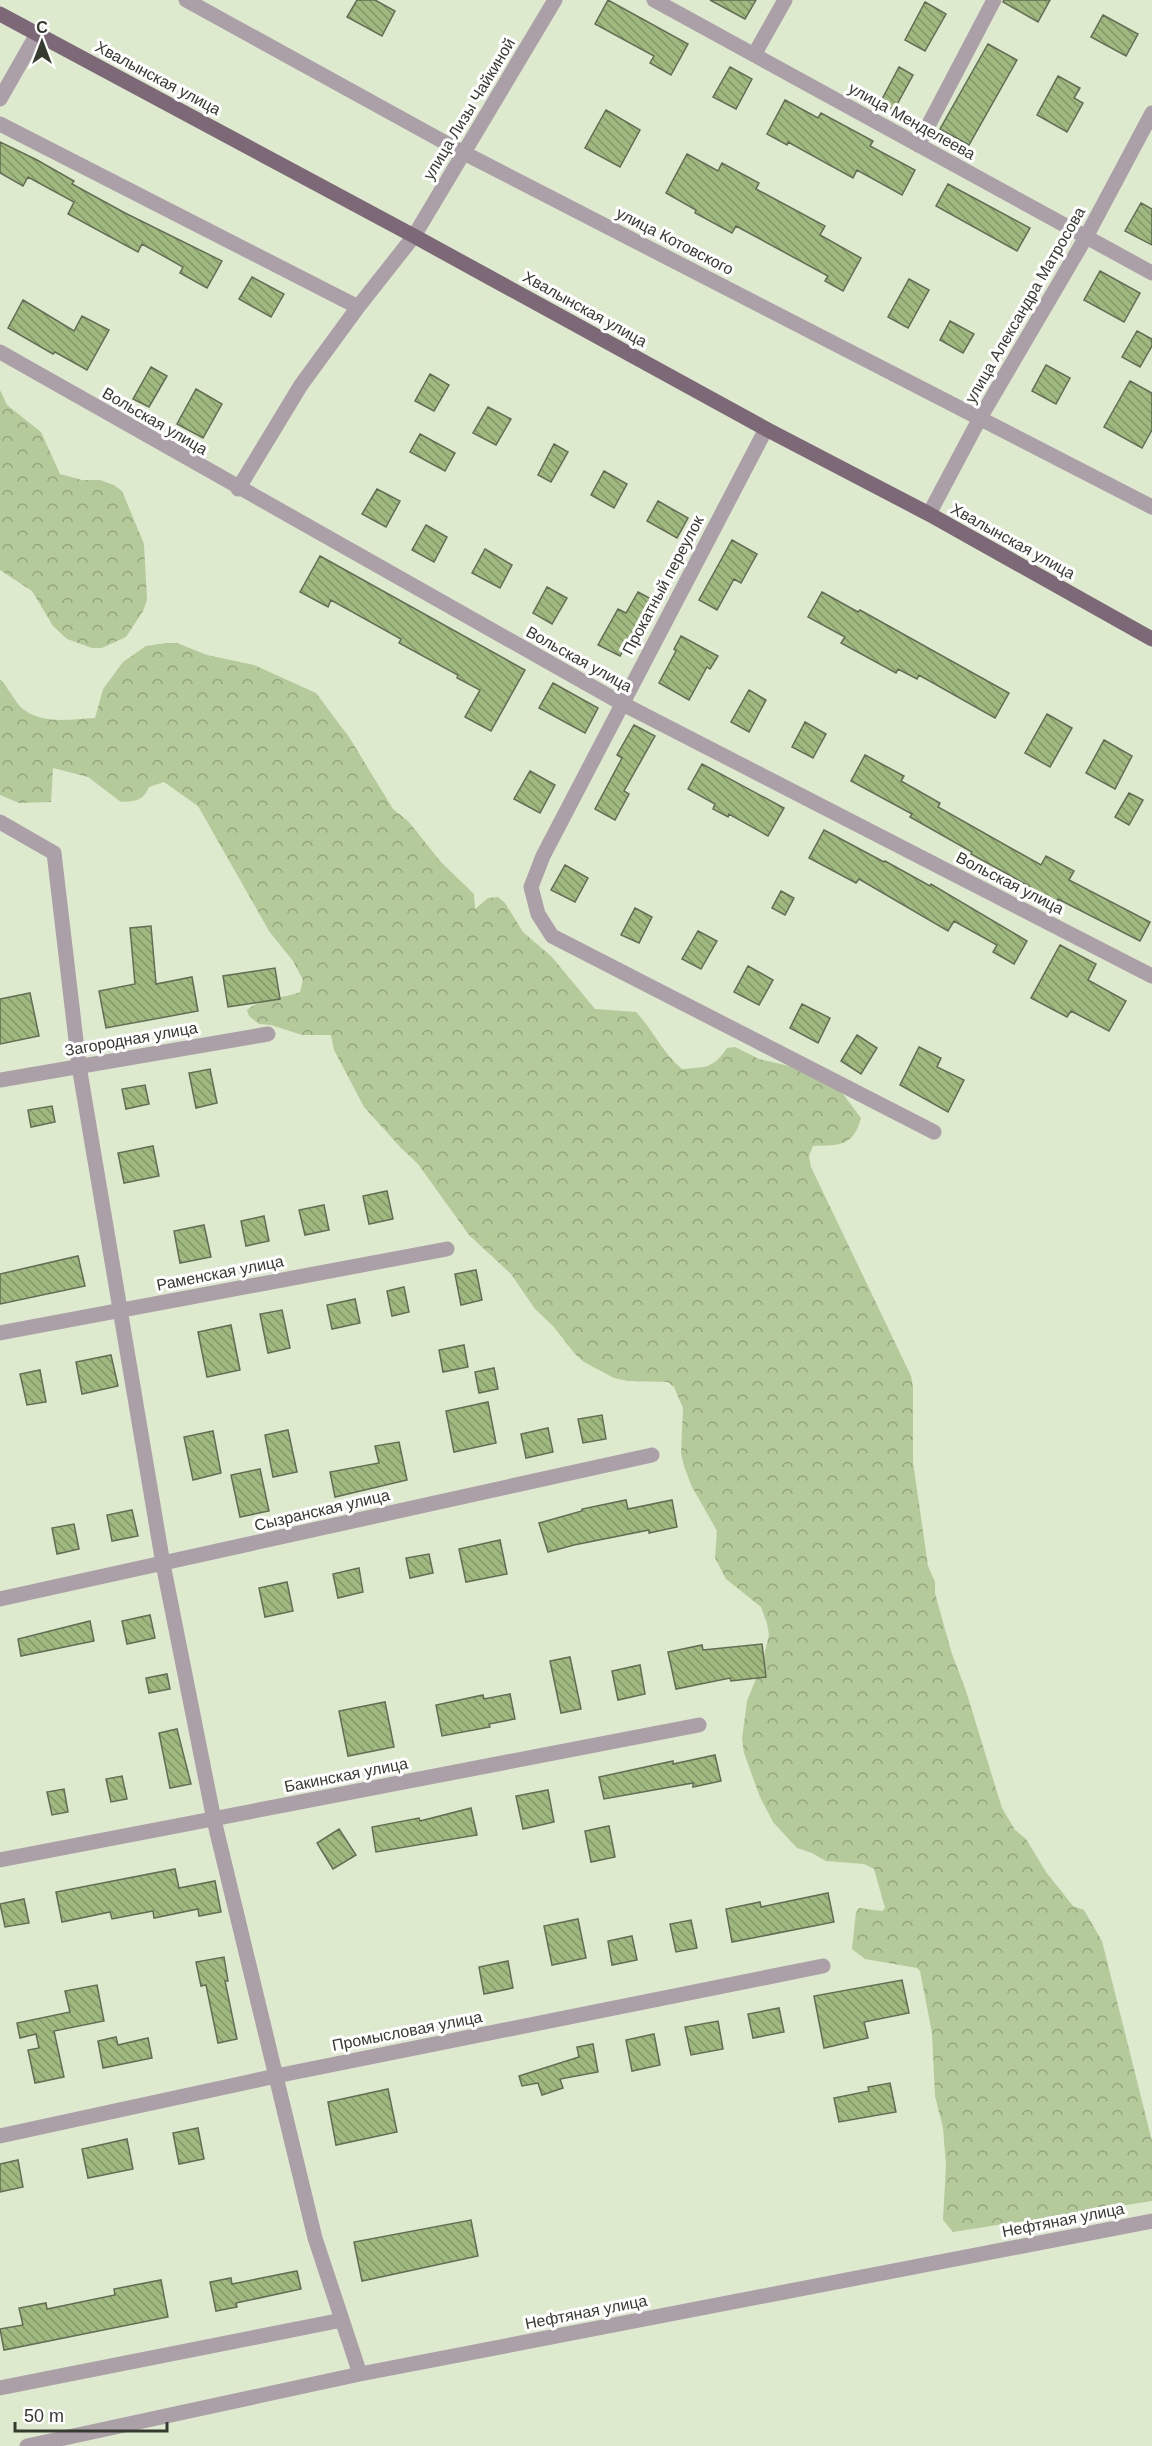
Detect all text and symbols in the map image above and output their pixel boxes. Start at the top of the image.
north arrow [12,12,72,72]
text: С [36,19,48,36]
street label: улица Лизы Чайкиной [420,35,518,183]
street label: Хвалынская улица [93,38,223,118]
street label: улица Менделеева [846,79,978,163]
street label: улица Котовского [614,204,736,278]
street label: улица Александра Матросова [962,204,1088,406]
street label: Хвалынская улица [520,268,650,350]
street label: Вольская улица [100,384,211,458]
street label: Хвалынская улица [948,500,1078,582]
street label: Прокатный переулок [619,512,707,657]
street label: Вольская улица [523,623,635,695]
street label: Вольская улица [953,849,1067,917]
street label: Загородная улица [63,1019,199,1059]
street label: Раменская улица [155,1252,285,1294]
street label: Сызранская улица [253,1486,391,1534]
street label: Бакинская улица [283,1755,409,1795]
street label: Промысловая улица [331,2008,484,2054]
street label: Нефтяная улица [1000,2200,1126,2240]
street label: Нефтяная улица [523,2292,649,2332]
scale bar [15,2395,166,2433]
text: 50 m [24,2406,64,2426]

